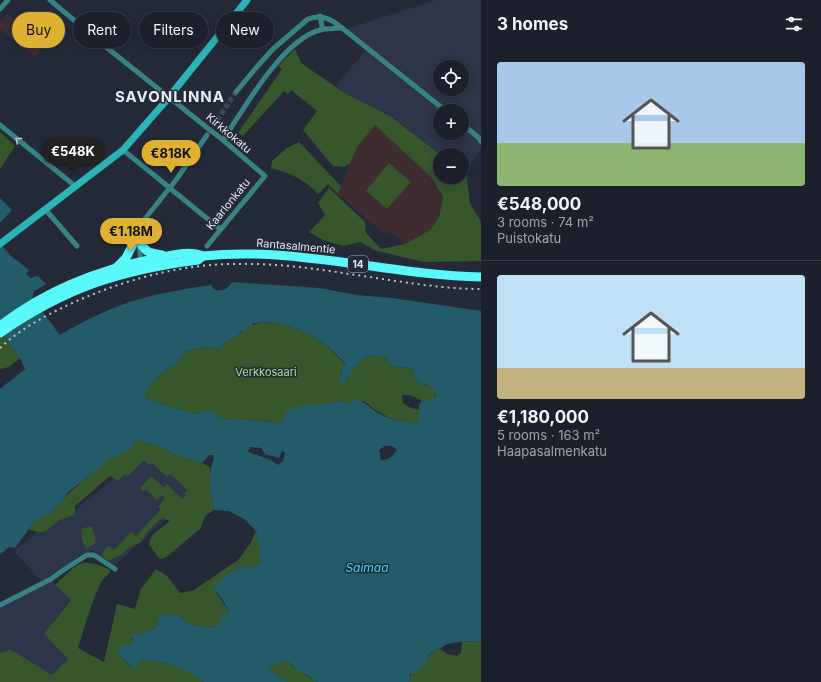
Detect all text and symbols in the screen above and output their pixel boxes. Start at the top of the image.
chip: Buy [12,12,65,48]
chip: Rent [73,12,131,48]
chip: Filters [139,12,208,48]
chip: New [216,12,274,48]
icon: filters [783,13,805,35]
text: 3 homes [497,14,568,34]
map controls [433,60,469,184]
button: locate [433,60,469,96]
district label: SAVONLINNA [115,87,225,106]
icon: home [615,88,687,160]
button: + [433,104,469,140]
street label: Kirkkokatu [203,110,255,156]
one-way arrow [16,138,23,145]
pin: €548K [45,138,101,172]
pin: €818K [143,140,199,174]
text: €548K [51,143,95,159]
text: €818K [151,145,191,161]
button: − [433,148,469,184]
street label: Kaarlonkatu [203,175,253,233]
text: €548,000 [497,194,581,214]
text: 3 rooms · 74 m² [497,214,594,230]
pin: €1.18M [98,218,164,252]
text: €1.18M [109,223,153,239]
text: Puistokatu [497,230,561,246]
street label: Rantasalmentie [256,236,336,256]
road number: 14 [348,256,368,272]
icon: home [615,301,687,373]
park label: Verkkosaari [235,365,297,379]
text: €1,180,000 [497,407,589,427]
text: 5 rooms · 163 m² [497,427,600,443]
text: Haapasalmenkatu [497,443,607,459]
water label: Saimaa [345,560,389,575]

